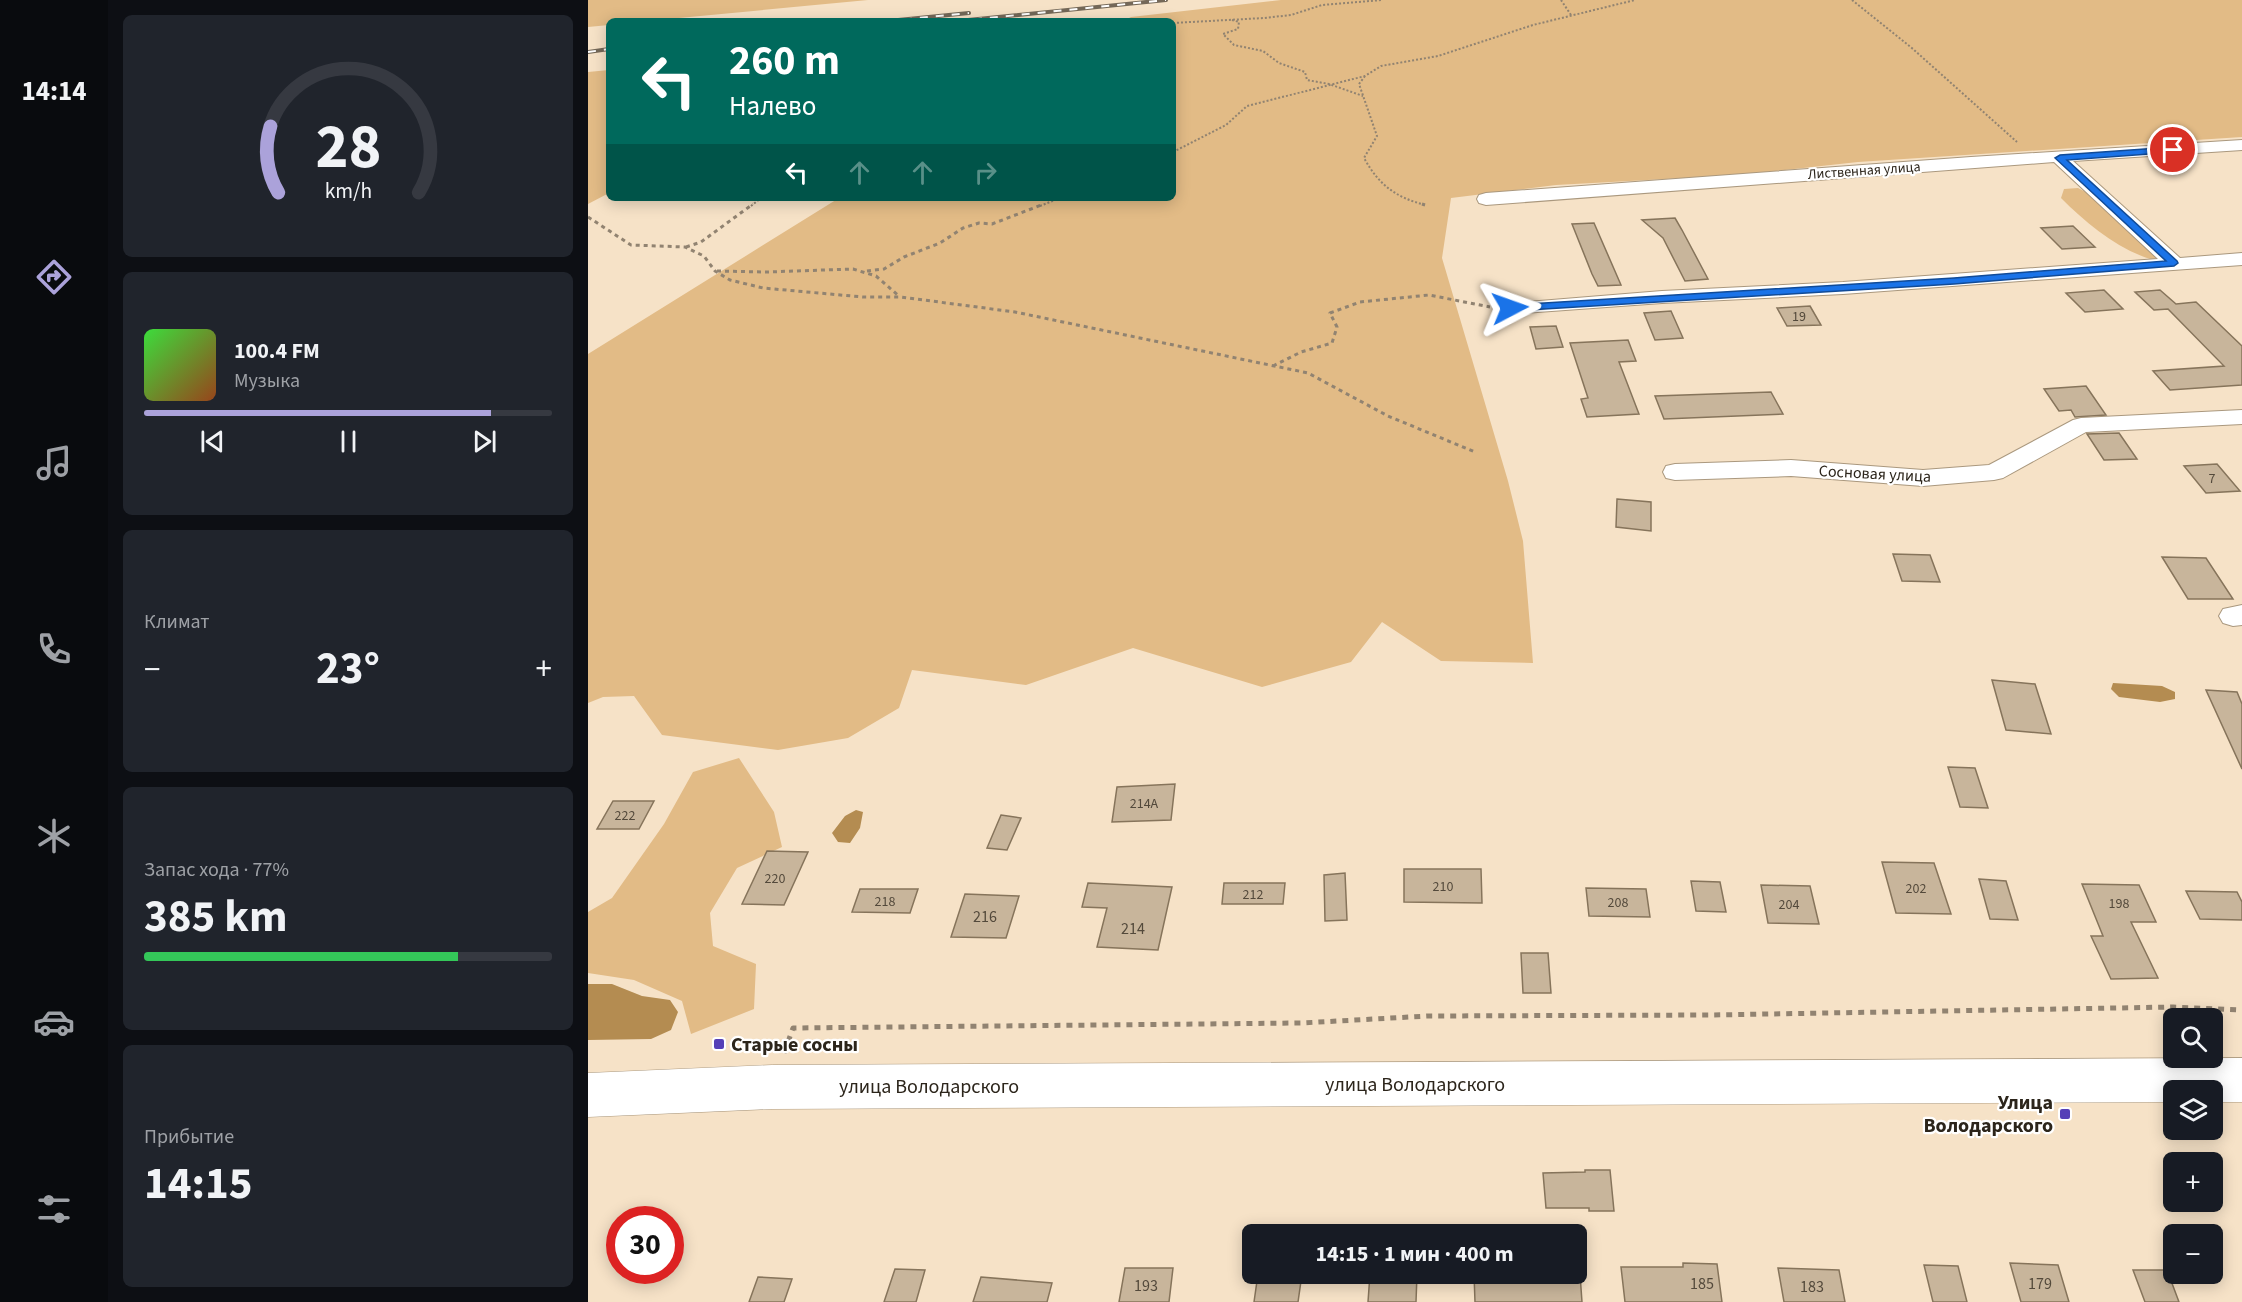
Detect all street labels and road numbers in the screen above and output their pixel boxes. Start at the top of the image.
street label: Лиственная улица [1807,157,1921,185]
street label: Сосновая улица [1818,460,1932,488]
street label: улица Володарского [1325,1071,1505,1099]
street label: улица Володарского [839,1073,1019,1101]

